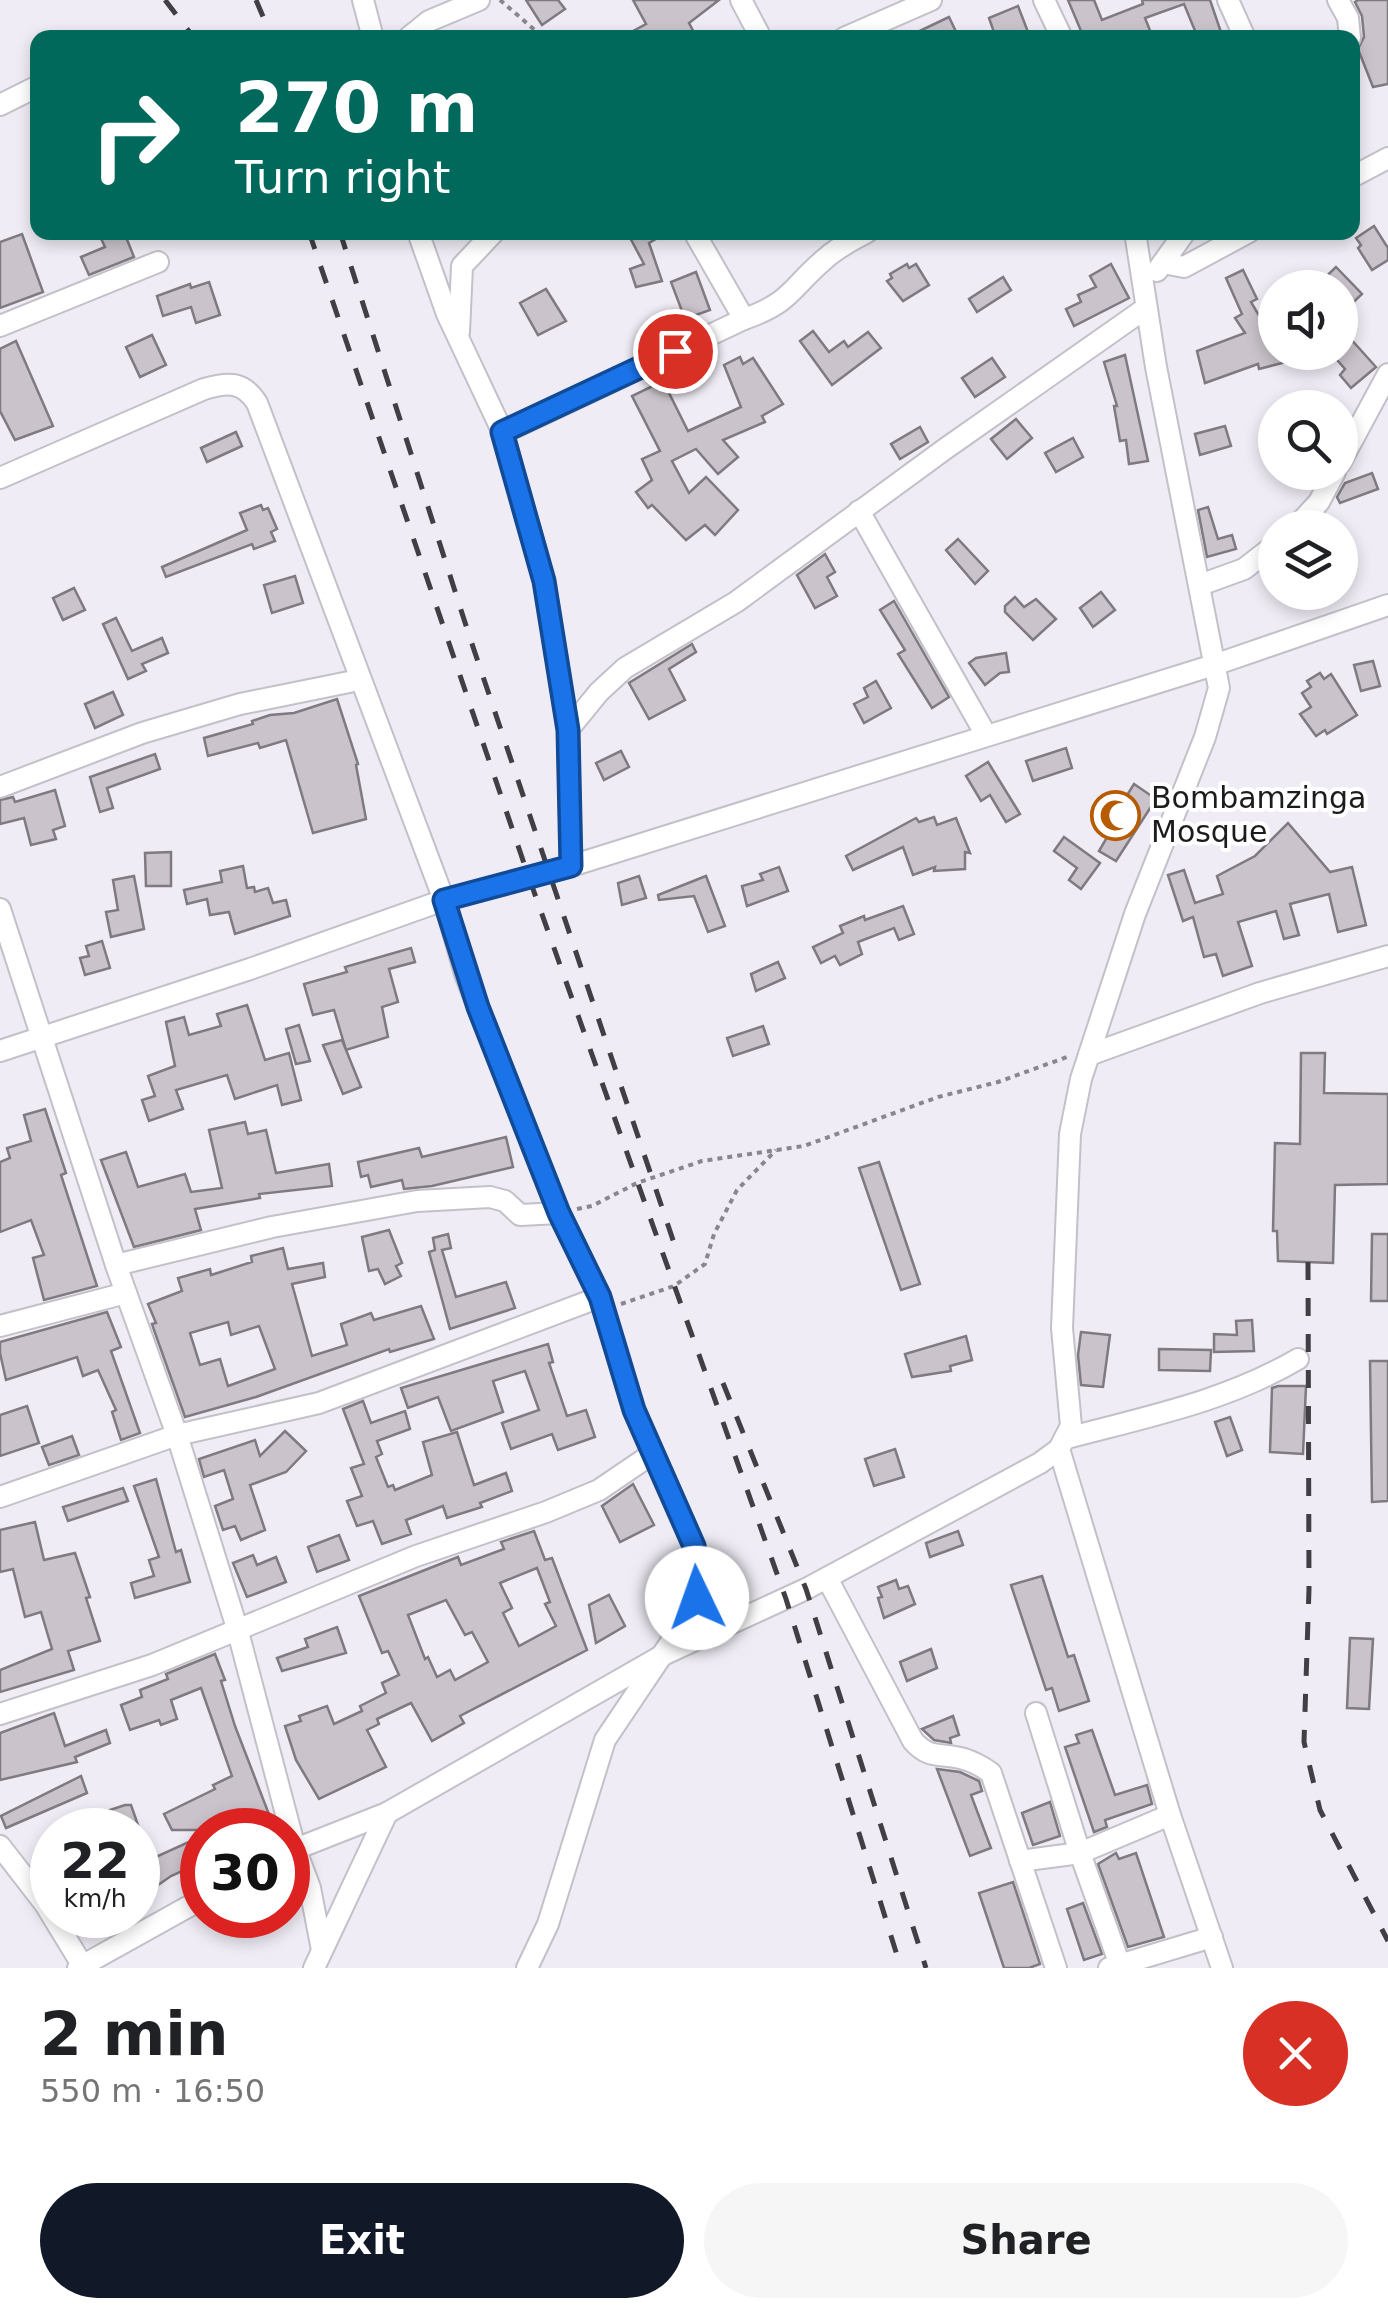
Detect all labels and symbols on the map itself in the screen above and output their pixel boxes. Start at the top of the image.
pin [633,309,718,394]
place label: Bombamzinga Mosque [1151,780,1366,849]
mosque icon: Bombamzinga Mosque [1090,789,1142,841]
position arrow [645,1546,749,1650]
speed limit sign: 30 [180,1808,310,1938]

